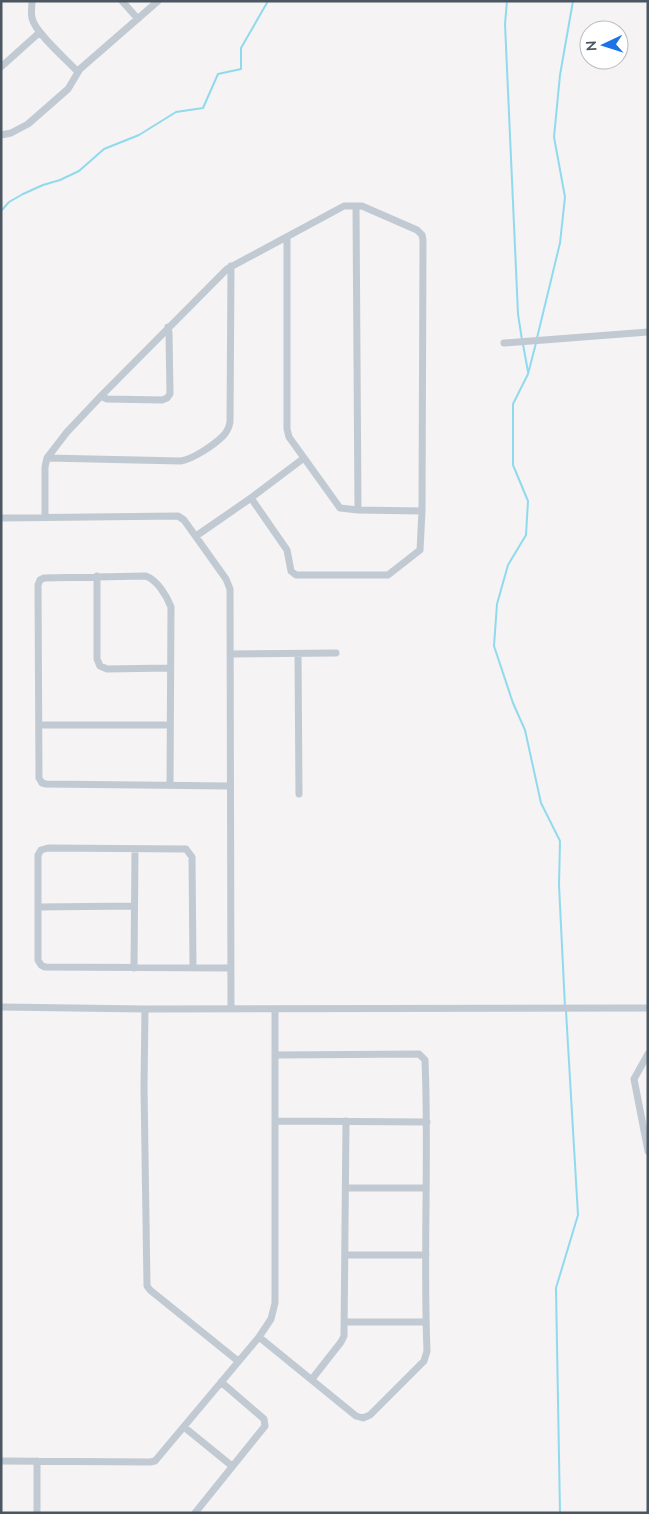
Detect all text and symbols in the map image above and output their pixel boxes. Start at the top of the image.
north arrow [579,20,629,70]
text: N [582,40,601,52]

